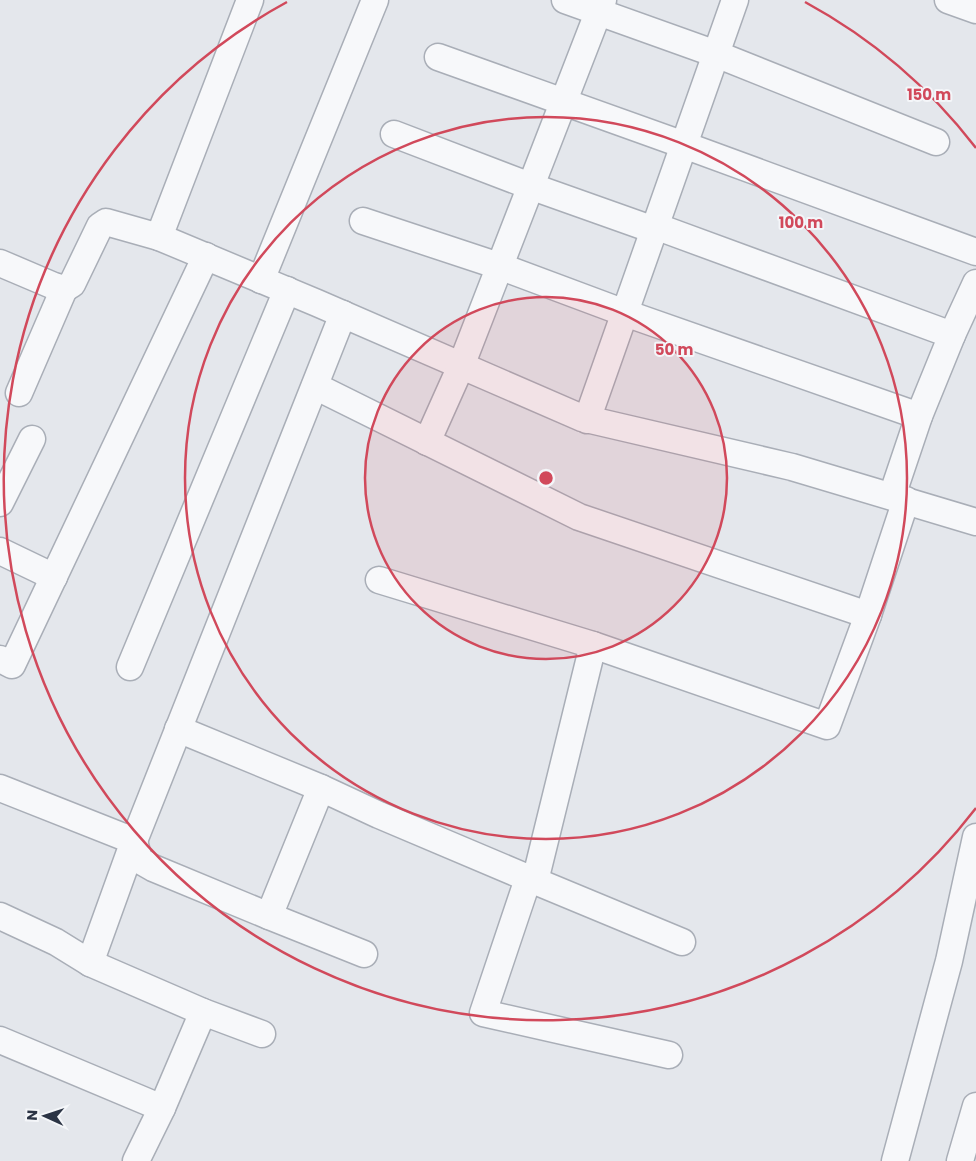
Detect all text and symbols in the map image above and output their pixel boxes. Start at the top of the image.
text: 150 m [907,84,951,105]
text: 100 m [779,212,823,233]
text: 50 m [655,339,693,360]
centre of rings [537,469,555,487]
north arrow [20,1091,70,1141]
text: N [22,1110,42,1121]

